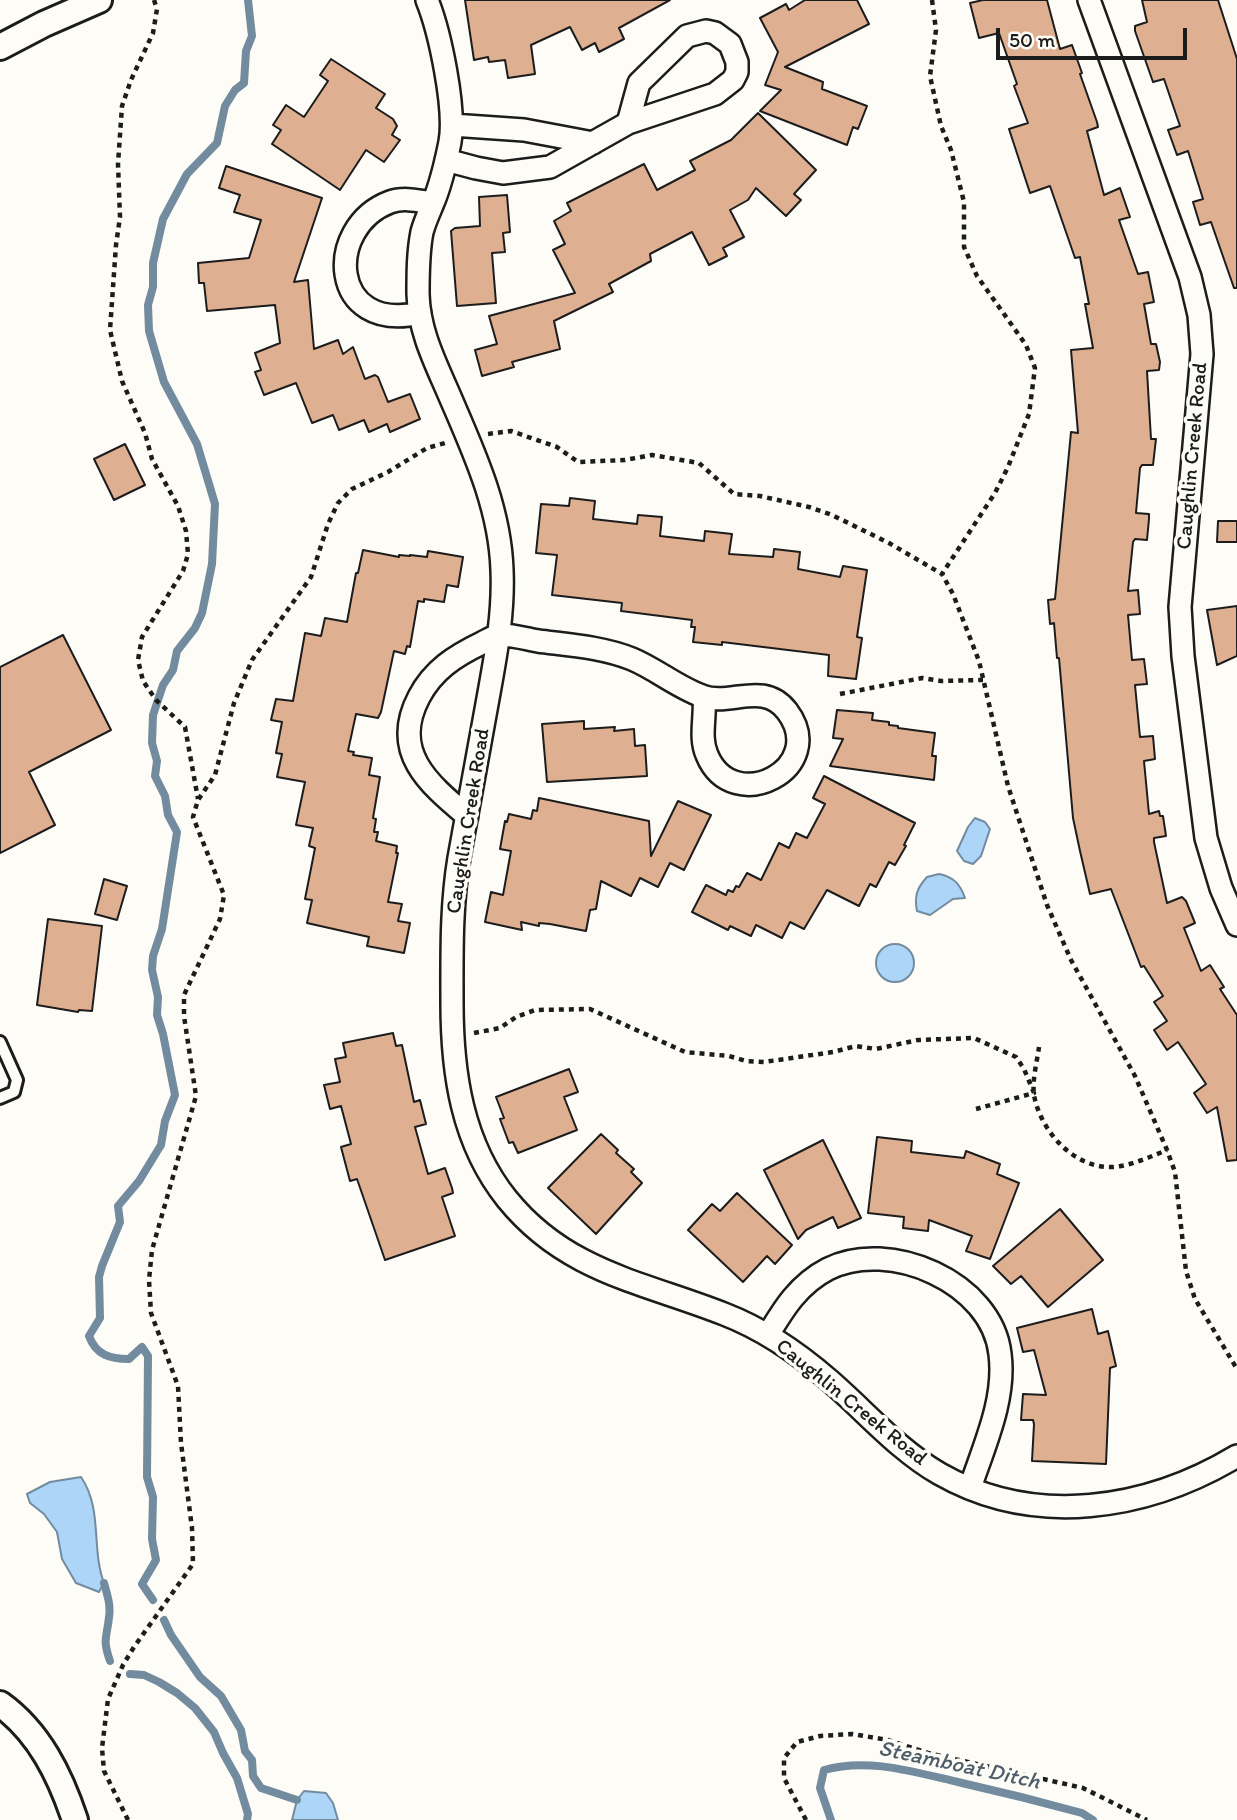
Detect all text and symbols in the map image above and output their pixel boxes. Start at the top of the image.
scale bar [999,14,1190,58]
text: 50 m [1009,27,1055,52]
street label: Caughlin Creek Road [1172,361,1214,551]
street label: Caughlin Creek Road [442,726,496,916]
street label: Caughlin Creek Road [770,1334,932,1472]
water label: Steamboat Ditch [876,1735,1042,1797]

